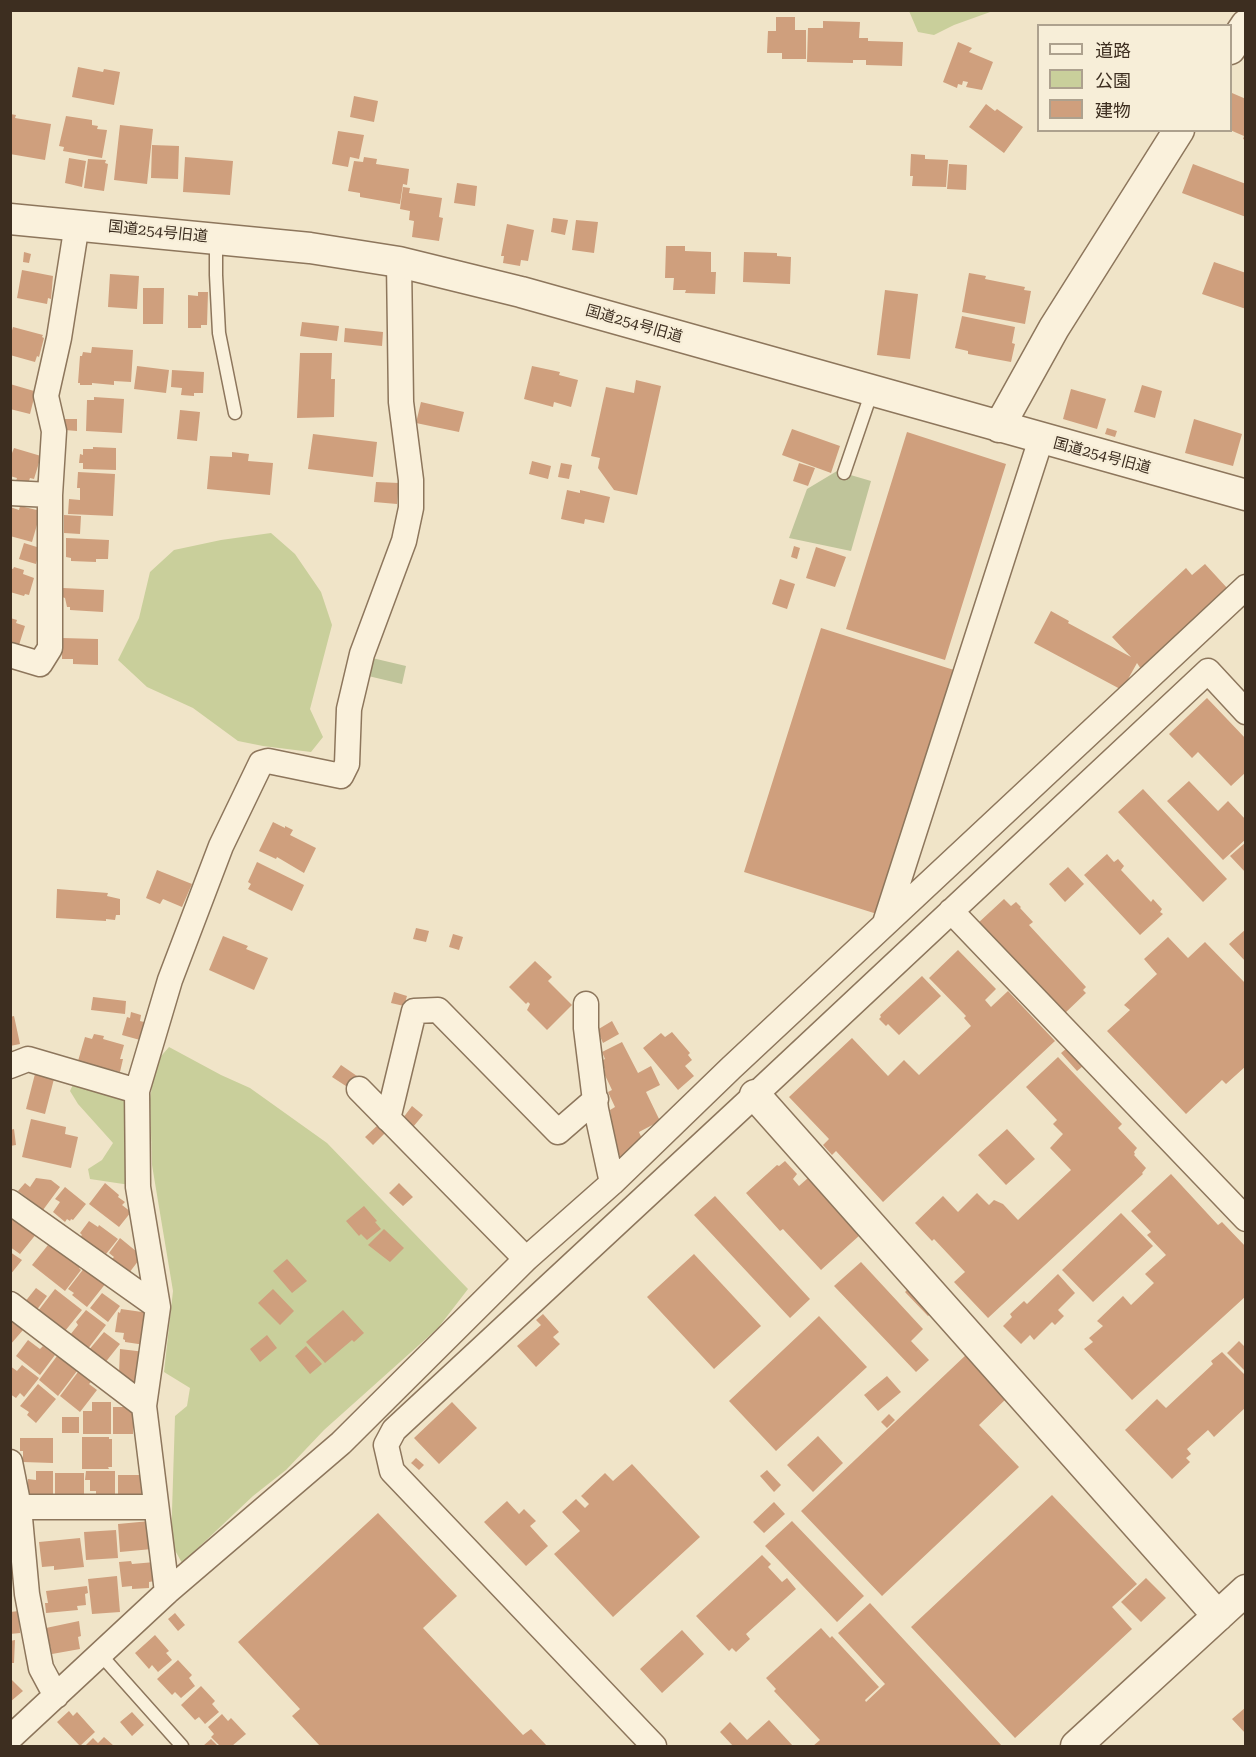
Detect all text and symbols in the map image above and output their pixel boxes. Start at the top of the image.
legend [1037,24,1232,132]
text: 道路 [1095,40,1131,61]
text: 公園 [1095,70,1131,91]
text: 建物 [1095,100,1131,121]
street label: 国道254号旧道 [107,218,209,246]
street label: 国道254号旧道 [583,302,685,346]
street label: 国道254号旧道 [1051,434,1153,478]

